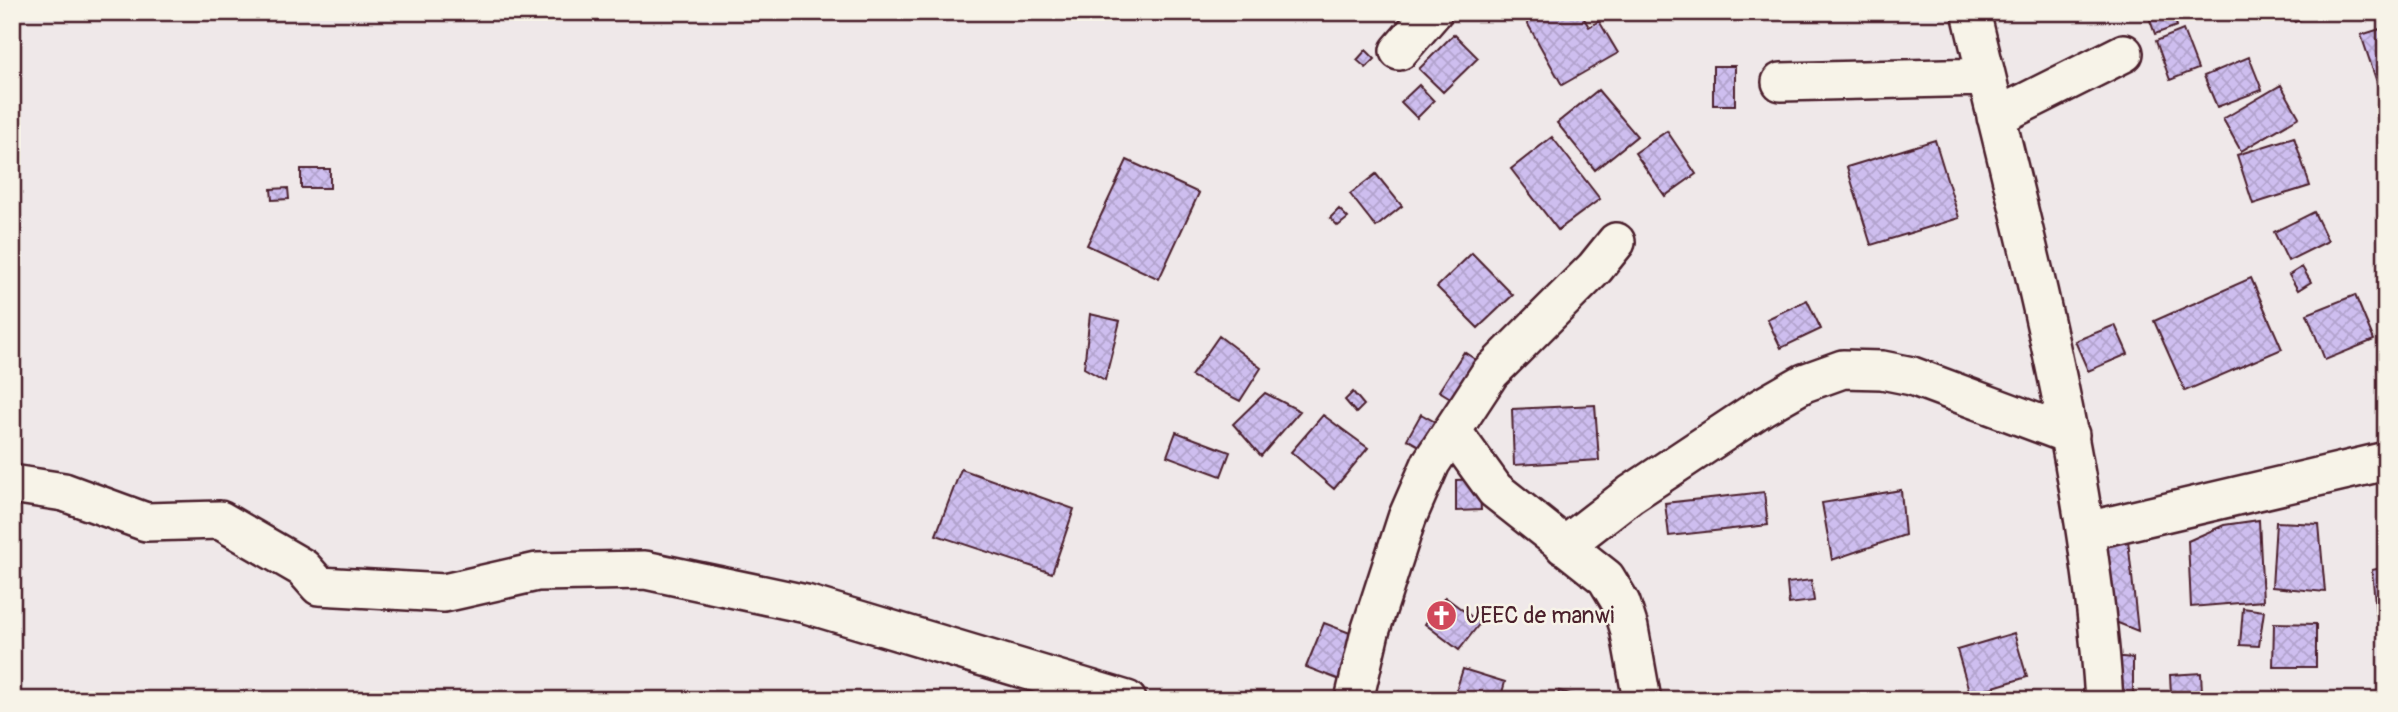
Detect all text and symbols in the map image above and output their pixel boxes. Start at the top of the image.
church icon: UEEC de manwi [1425,598,1459,632]
place label: UEEC de manwi [1465,601,1614,630]

